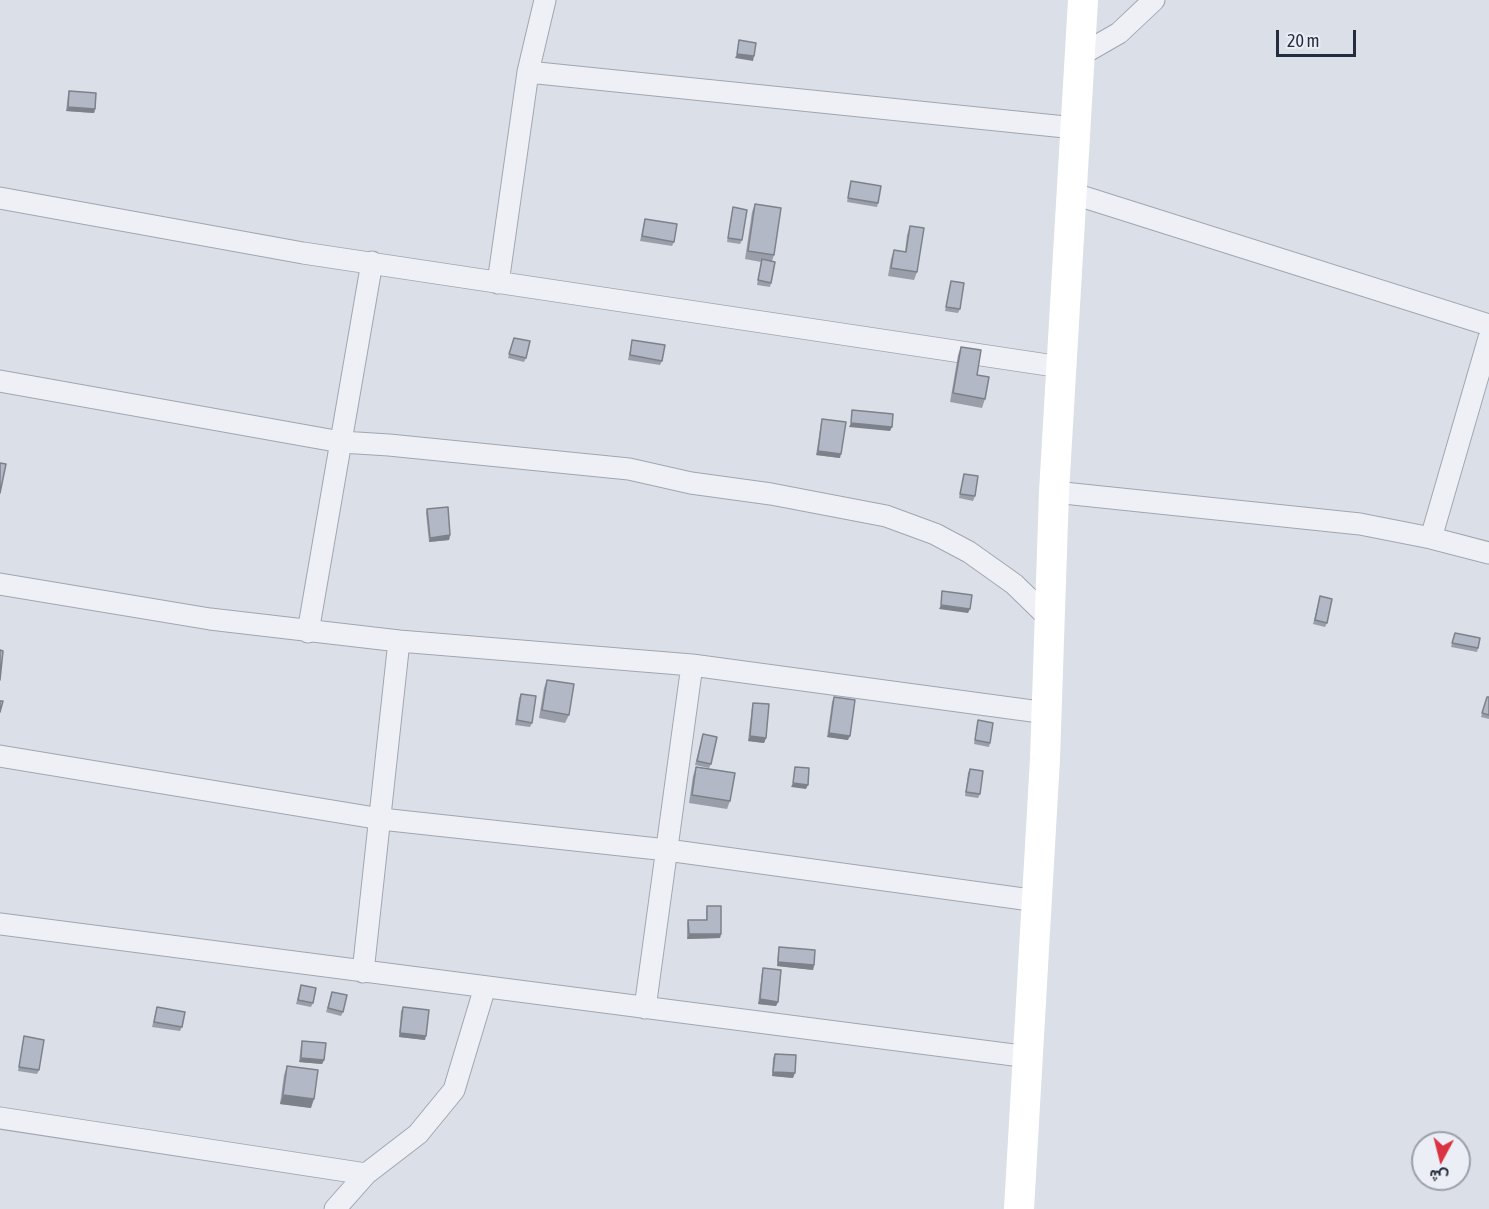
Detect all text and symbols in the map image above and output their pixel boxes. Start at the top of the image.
scale bar [1279,18,1358,56]
text: 20 m [1287,30,1319,51]
north arrow [1411,1131,1471,1191]
text: ش [1428,1167,1450,1187]

